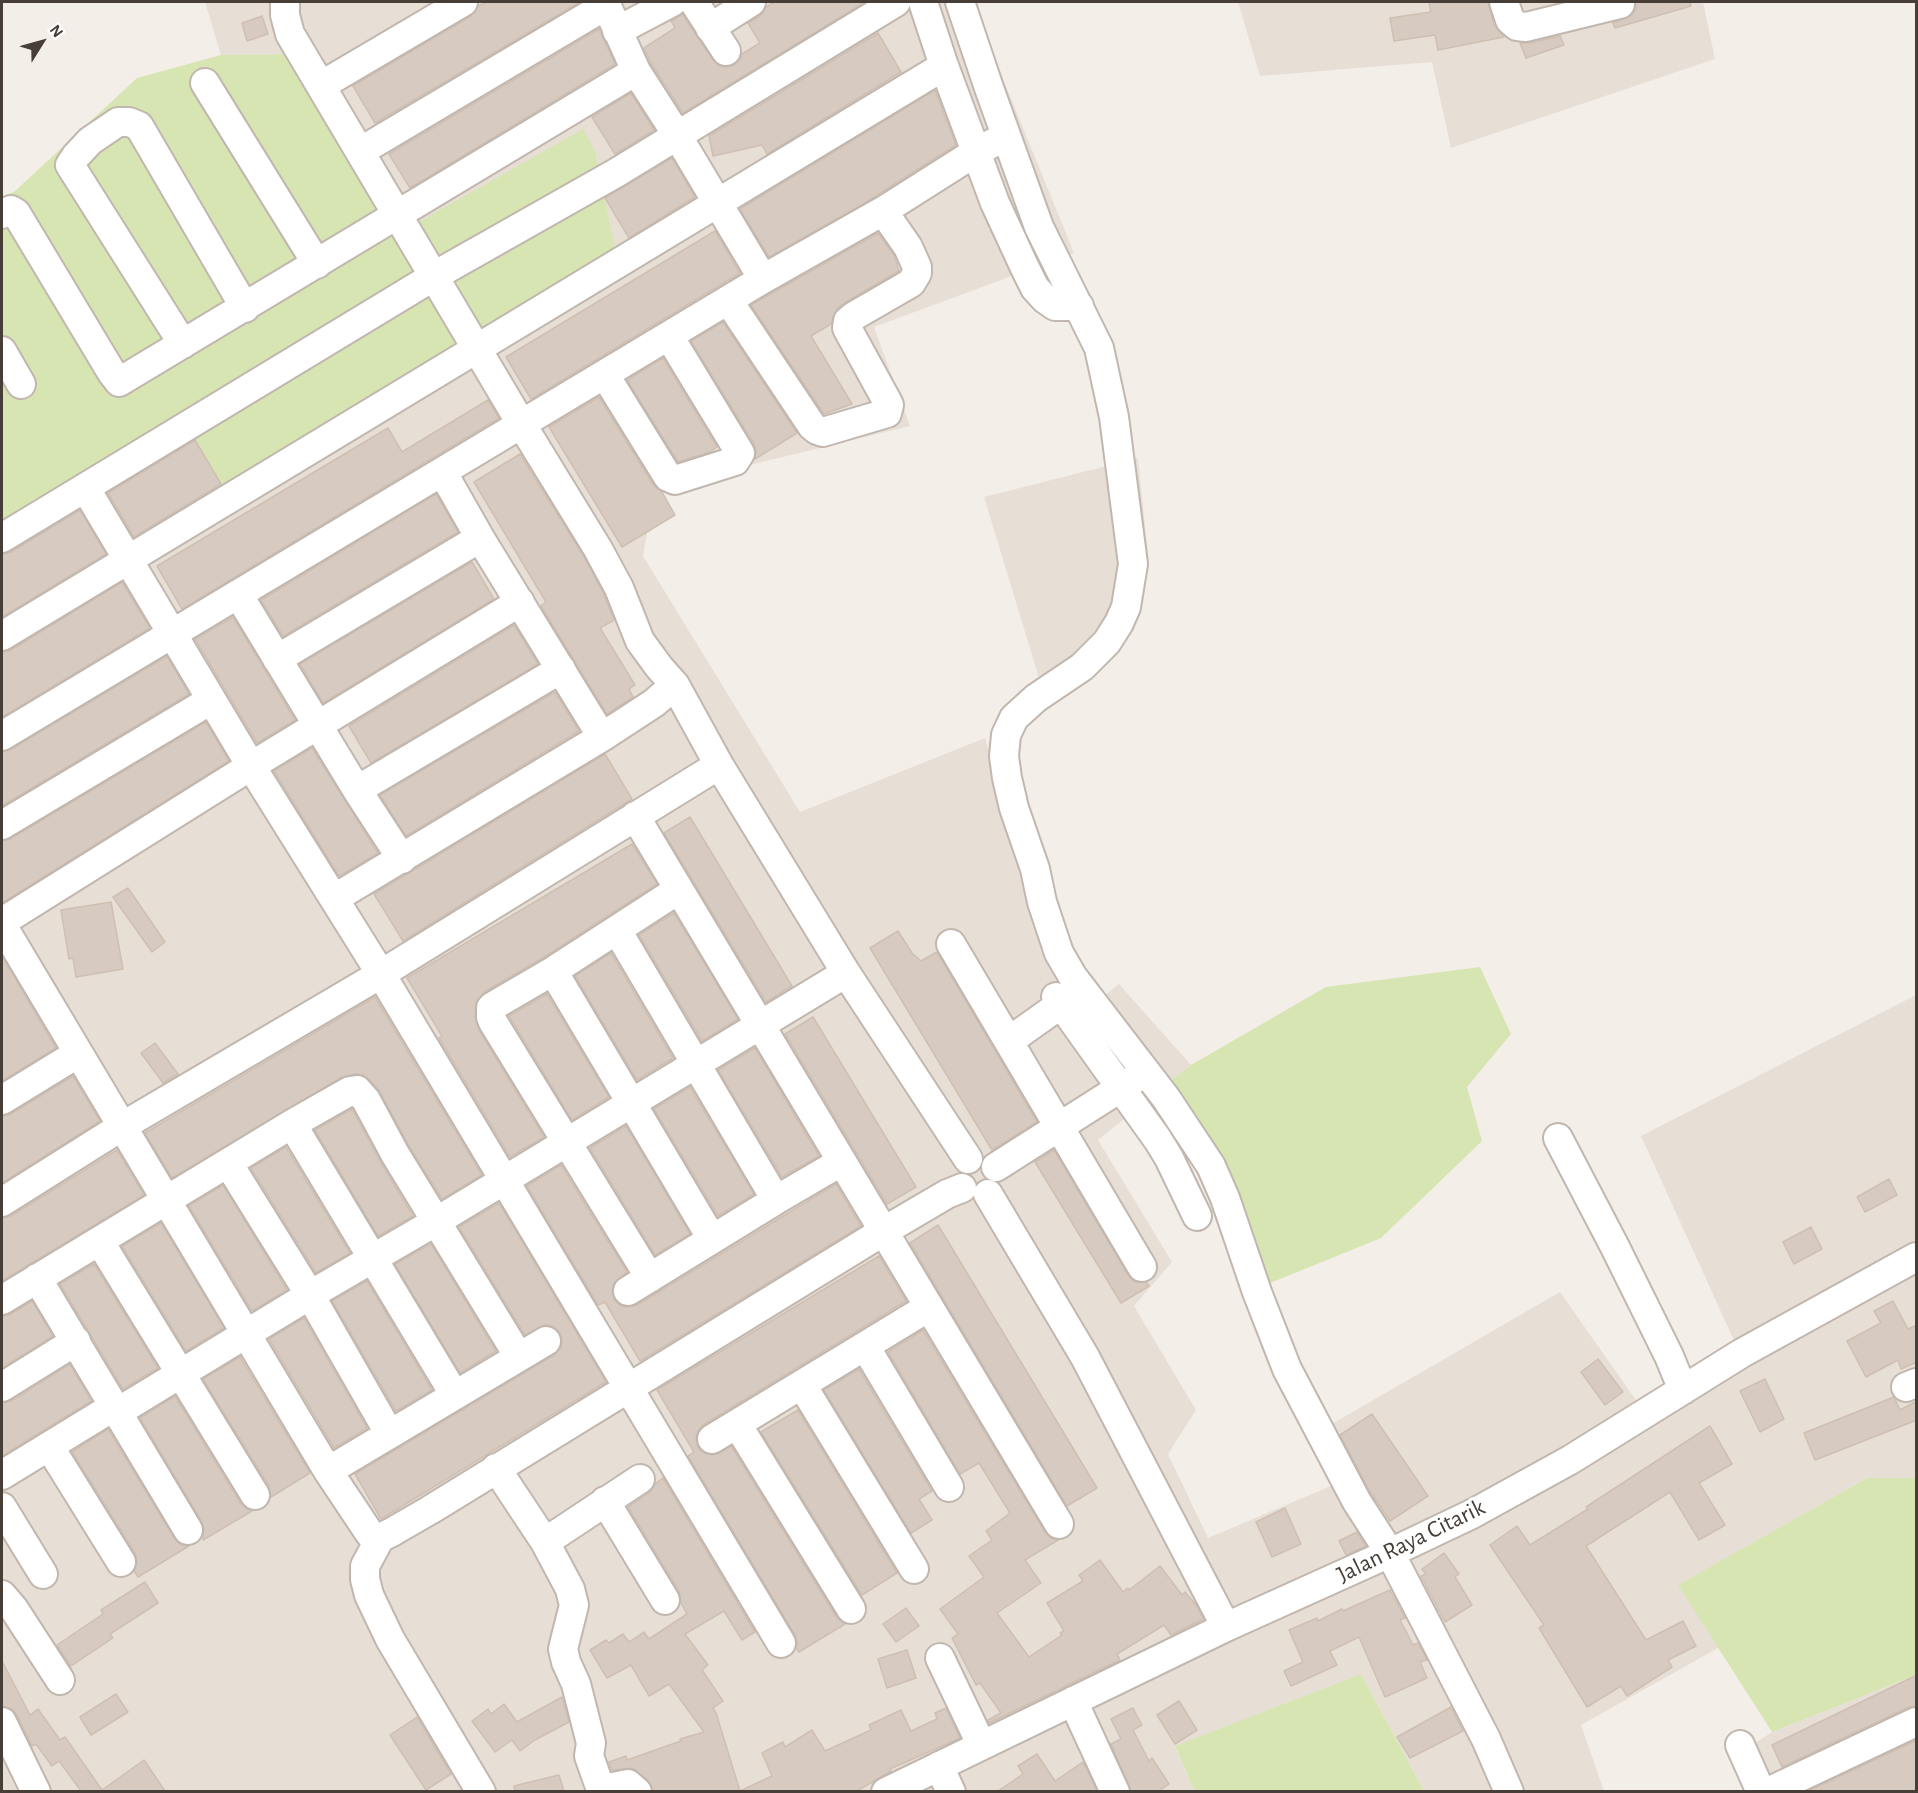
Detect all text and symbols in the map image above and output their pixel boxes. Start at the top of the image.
north arrow [12,12,72,72]
text: N [47,22,66,40]
street label: Jalan Raya Citarik [1332,1493,1490,1589]

